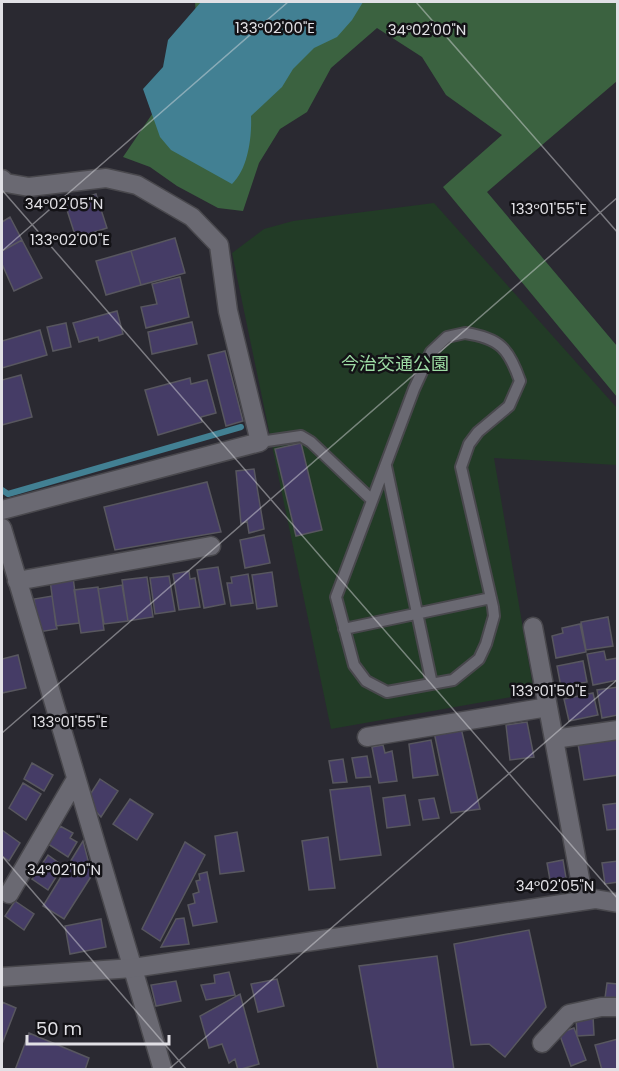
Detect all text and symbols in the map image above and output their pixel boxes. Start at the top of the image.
text: 133°02'00"E [235,17,315,38]
text: 34°02'00"N [388,19,466,40]
text: 34°02'05"N [25,193,103,214]
text: 133°01'55"E [511,198,587,219]
text: 133°02'00"E [30,229,110,250]
park label: 今治交通公園 [341,351,449,376]
text: 133°01'50"E [511,680,587,701]
text: 133°01'55"E [32,711,108,732]
text: 34°02'10"N [27,859,101,880]
text: 34°02'05"N [516,875,594,896]
scale bar [27,1008,170,1046]
text: 50 m [36,1016,82,1041]

